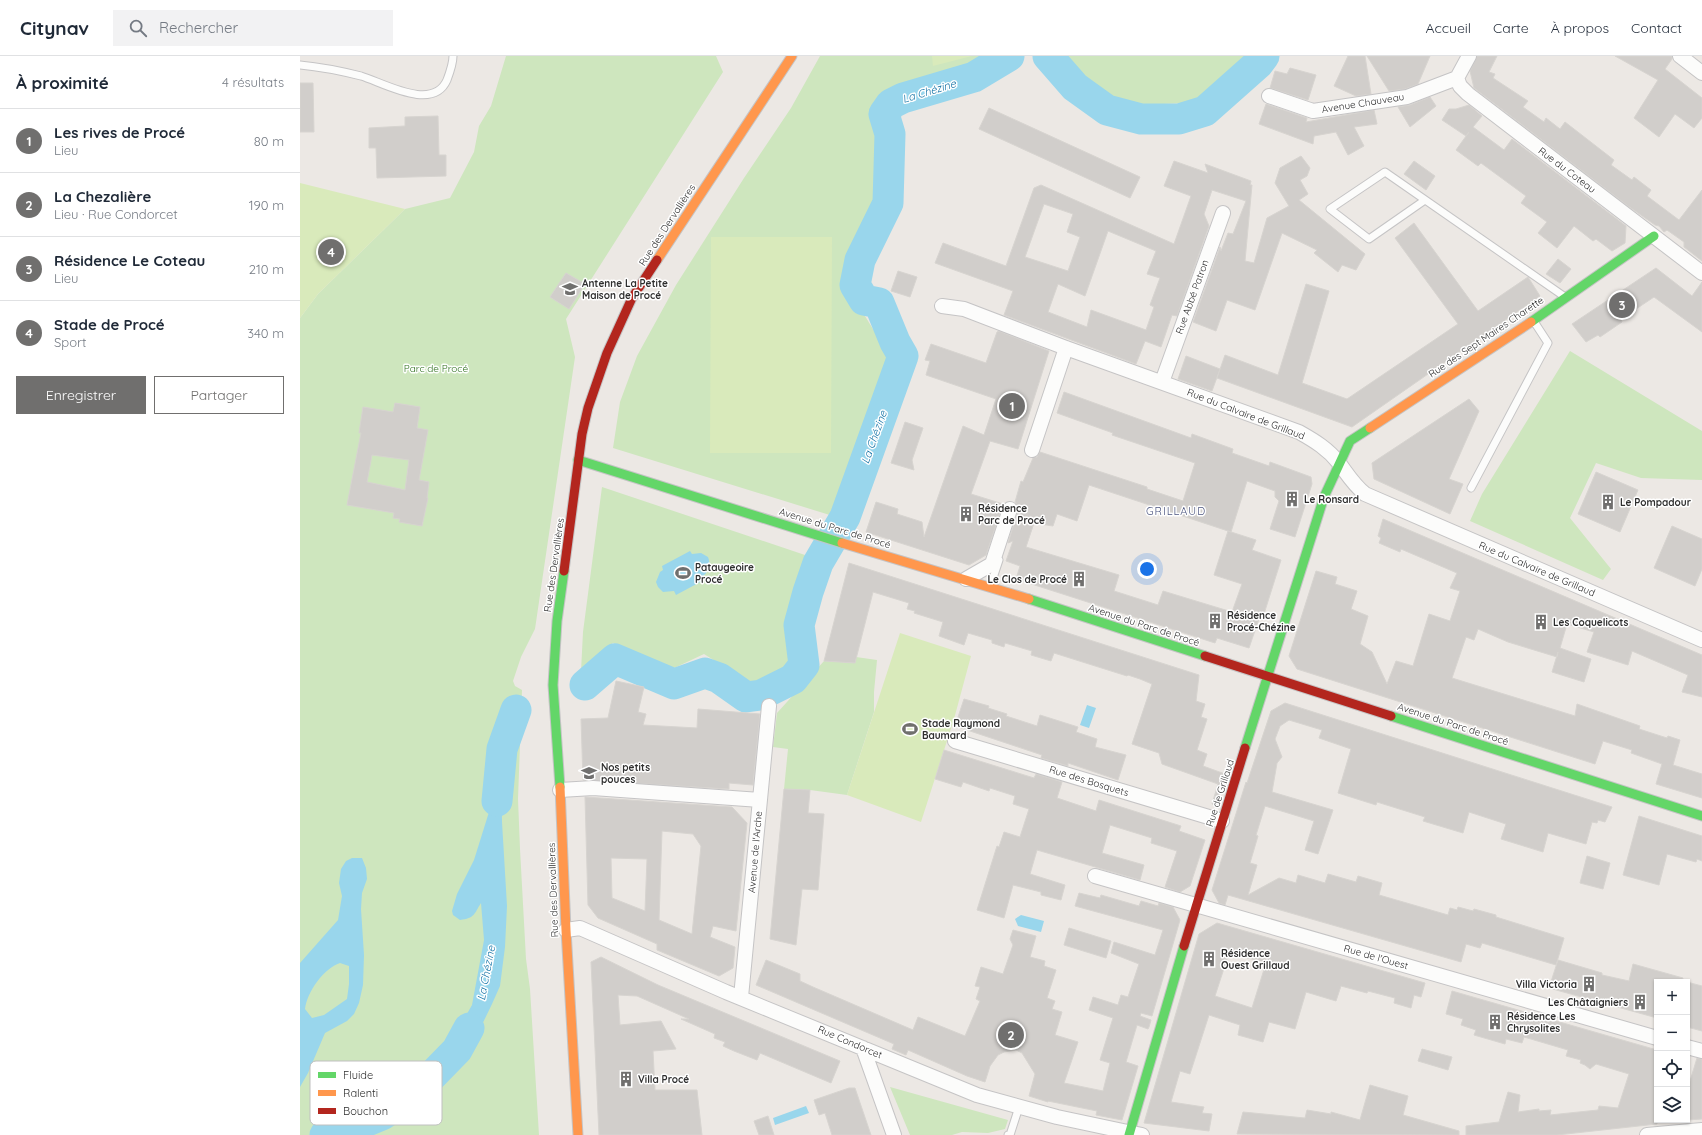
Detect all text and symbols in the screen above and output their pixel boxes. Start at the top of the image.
search box [113,10,393,46]
text: Citynav [20,16,89,40]
icon: search [127,17,149,39]
text: Rechercher [159,18,238,37]
text: Accueil [1425,19,1471,37]
text: Carte [1493,19,1529,37]
text: À propos [1551,19,1609,37]
text: Contact [1631,19,1682,37]
text: À proximité [16,72,109,93]
text: 4 résultats [222,74,284,90]
water label: La Chézine [900,76,958,106]
street label: Avenue Chauveau [1321,90,1405,116]
text: Les rives de Procé [54,123,185,142]
text: 1 [26,133,32,149]
text: 80 m [254,133,284,149]
text: Lieu [54,142,78,158]
street label: Rue du Coteau [1536,144,1598,196]
street label: Rue des Dervallières [636,181,698,268]
text: La Chezalière [54,187,151,206]
text: 2 [25,197,33,213]
text: 190 m [249,197,284,213]
text: Lieu · Rue Condorcet [54,206,178,222]
pin: 4 [318,237,344,267]
text: Résidence Le Coteau [54,251,205,270]
street label: Rue Abbé Patron [1172,258,1212,336]
text: 3 [26,261,32,277]
text: 210 m [249,261,284,277]
text: Lieu [54,270,78,286]
place label: Antenne La Petite Maison de Procé [582,277,668,302]
school or university icon: Antenne La Petite Maison de Procé [561,280,579,298]
pin: 3 [1609,290,1635,320]
street label: Rue des Sept Maires Charette [1426,293,1546,381]
text: Stade de Procé [54,315,165,334]
text: 4 [25,325,33,341]
text: 340 m [247,325,284,341]
text: Sport [54,334,86,350]
park label: Parc de Procé [404,362,469,375]
button: Enregistrer [16,376,146,414]
button: Partager [154,376,284,414]
street label: Rue du Calvaire de Grillaud [1185,386,1307,442]
pin: 1 [999,391,1025,421]
water label: La Chézine [858,408,890,465]
building icon: Le Ronsard [1283,490,1301,508]
place label: Le Ronsard [1304,493,1359,506]
building icon: Le Pompadour [1599,493,1617,511]
place label: Le Pompadour [1620,496,1692,509]
place label: Résidence Parc de Procé [978,502,1045,527]
district label: GRILLAUD [1146,504,1206,518]
street label: Avenue du Parc de Procé [778,505,893,551]
building icon: Résidence Parc de Procé [957,505,975,523]
street label: Rue des Dervallières [541,517,567,613]
street label: Rue du Calvaire de Grillaud [1477,539,1597,599]
your location [1137,559,1157,579]
place label: Pataugeoire Procé [695,561,754,586]
sports icon: Pataugeoire Procé [674,564,692,582]
building icon: Le Clos de Procé [1070,570,1088,588]
place label: Le Clos de Procé [987,573,1067,586]
street label: Avenue du Parc de Procé [1087,601,1201,649]
place label: Résidence Procé-Chézine [1227,609,1296,634]
building icon: Résidence Procé-Chézine [1206,612,1224,630]
building icon: Les Coquelicots [1532,613,1550,631]
place label: Les Coquelicots [1553,616,1628,629]
street label: Avenue du Parc de Procé [1396,700,1510,748]
place label: Stade Raymond Baumard [922,717,1000,742]
sports icon: Stade Raymond Baumard [901,720,919,738]
street label: Rue de Grillaud [1203,758,1237,828]
place label: Nos petits pouces [601,761,650,786]
street label: Rue des Bosquets [1048,763,1131,799]
school or university icon: Nos petits pouces [580,764,598,782]
street label: Avenue de l'Arche [745,810,765,894]
street label: Rue des Dervallières [545,842,561,938]
street label: Rue de l'Ouest [1342,942,1410,973]
water label: La Chézine [474,944,498,1002]
place label: Résidence Ouest Grillaud [1221,947,1289,972]
building icon: Résidence Ouest Grillaud [1200,950,1218,968]
building icon: Villa Victoria [1580,975,1598,993]
place label: Villa Victoria [1516,978,1577,991]
map controls [1654,979,1690,1123]
button: + [1654,979,1690,1015]
building icon: Les Châtaigniers [1631,993,1649,1011]
place label: Les Châtaigniers [1548,996,1628,1009]
place label: Résidence Les Chrysolites [1507,1010,1575,1035]
building icon: Résidence Les Chrysolites [1486,1013,1504,1031]
button: − [1654,1015,1690,1051]
pin: 2 [998,1020,1024,1050]
street label: Rue Condorcet [816,1023,885,1062]
button: locate [1654,1051,1690,1087]
legend [310,1061,442,1125]
text: Fluide [343,1068,373,1082]
building icon: Villa Procé [617,1070,635,1088]
place label: Villa Procé [638,1073,689,1086]
text: Ralenti [343,1086,378,1100]
button: layers [1654,1087,1690,1123]
text: Bouchon [343,1104,388,1118]

